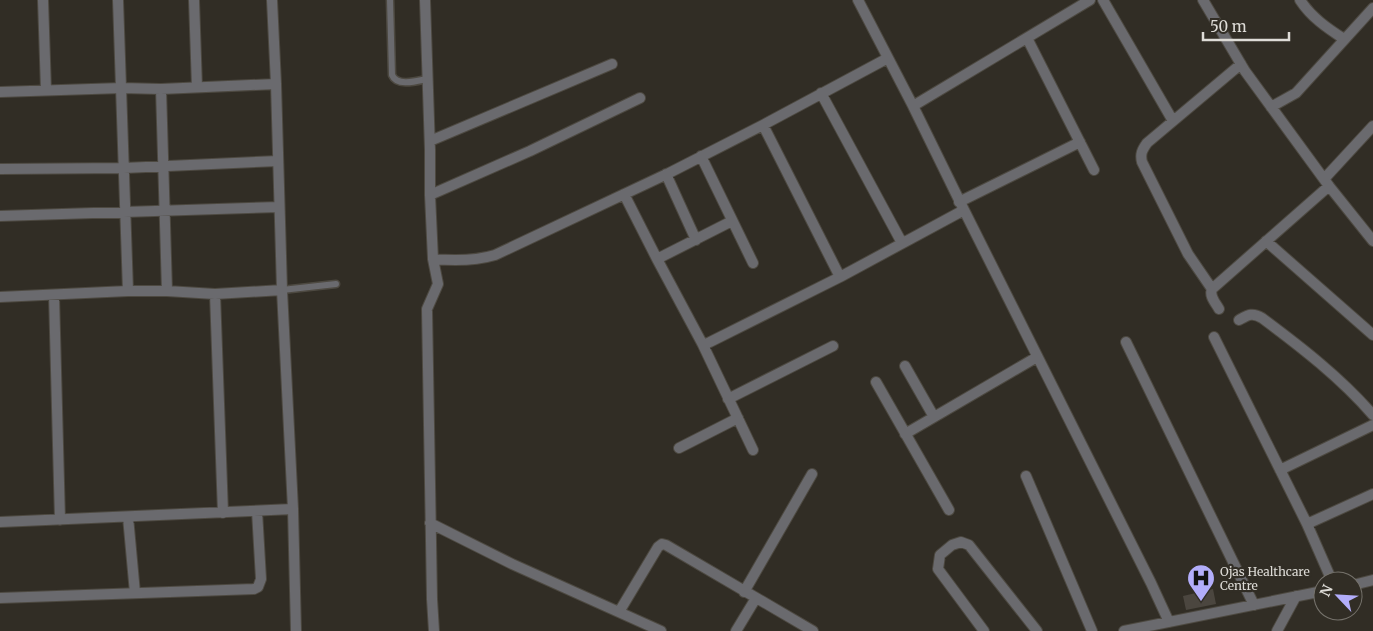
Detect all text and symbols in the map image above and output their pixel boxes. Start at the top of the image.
scale bar [1203,10,1289,42]
text: 50 m [1210,17,1247,36]
hospital icon: Ojas Healthcare Centre [1186,563,1216,602]
place label: Ojas Healthcare Centre [1220,564,1310,593]
north arrow [1313,571,1363,621]
text: N [1316,582,1337,599]

